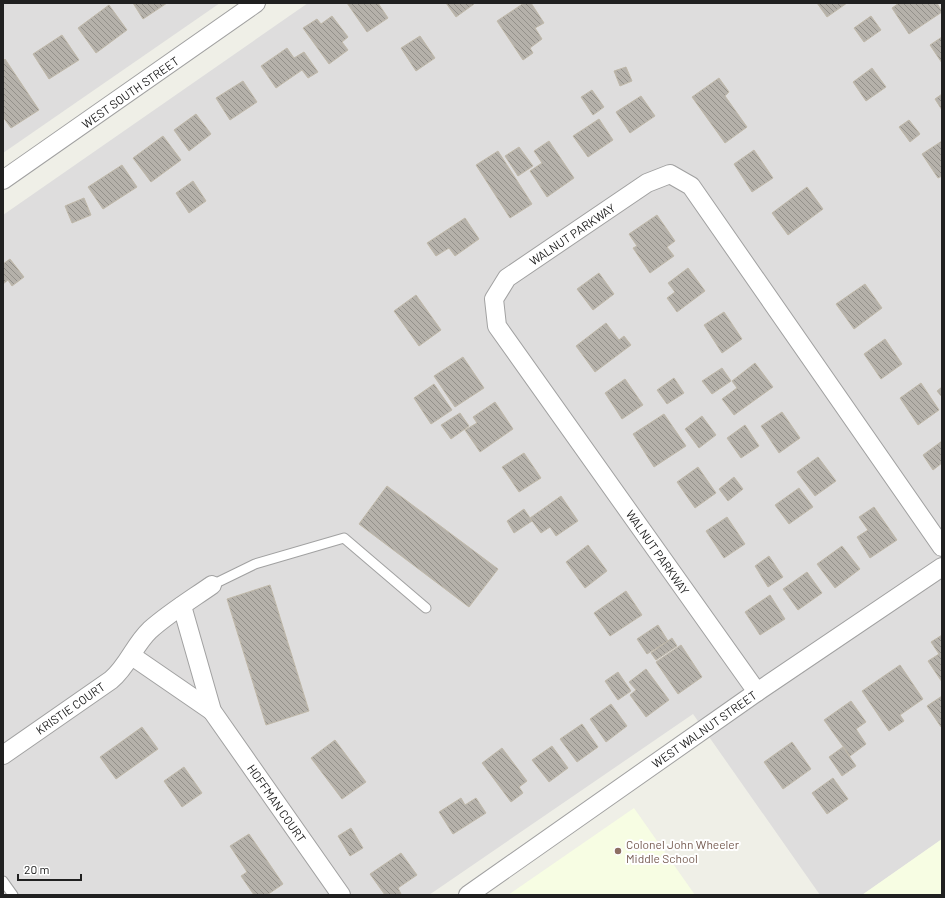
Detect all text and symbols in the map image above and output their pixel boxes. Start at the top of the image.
street label: WEST SOUTH STREET [79,53,181,131]
street label: WALNUT PARKWAY [527,200,618,268]
street label: WALNUT PARKWAY [624,507,693,597]
street label: KRISTIE COURT [33,679,107,737]
street label: WEST WALNUT STREET [649,687,759,770]
street label: HOFFMAN COURT [245,761,309,845]
place label: Colonel John Wheeler Middle School [626,837,740,865]
marker: Colonel John Wheeler Middle School [613,846,623,856]
scale bar [18,856,81,882]
text: 20 m [24,862,50,876]

